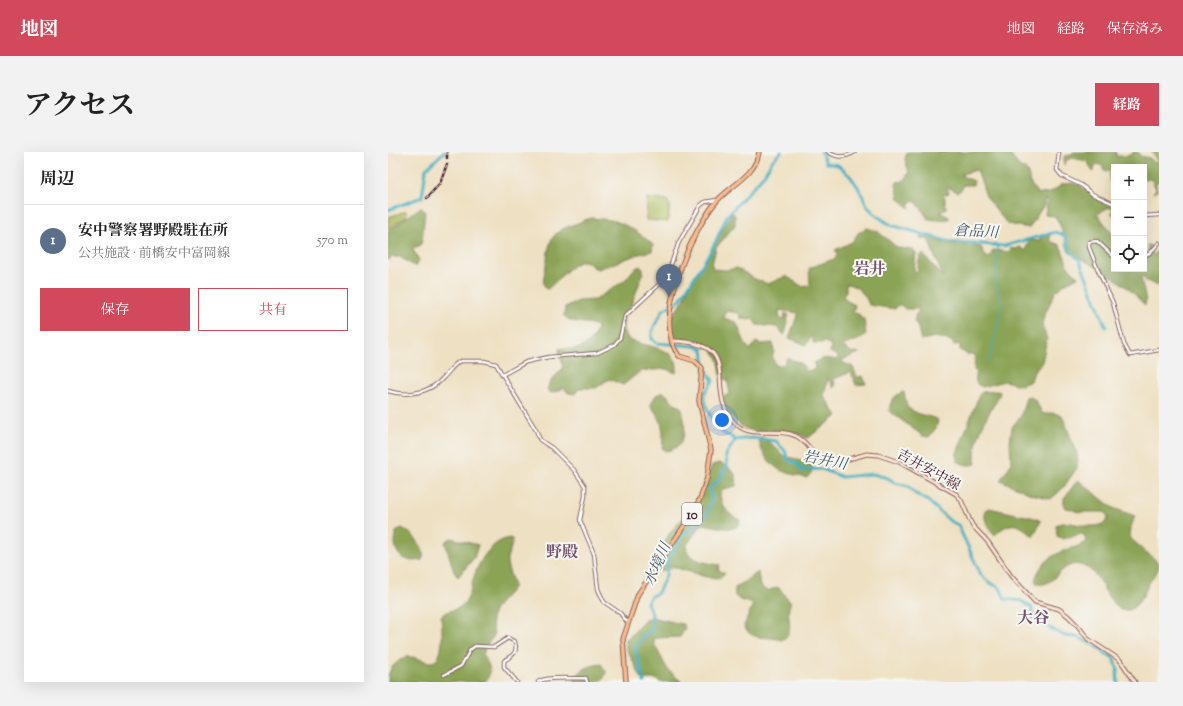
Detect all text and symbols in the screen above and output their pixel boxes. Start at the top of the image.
text: 地図 [20,17,58,44]
text: 地図 [1007,20,1035,40]
text: 経路 [1057,20,1085,40]
text: 保存済み [1107,20,1163,40]
button: 経路 [1095,83,1159,126]
text: アクセス [24,87,135,127]
map controls [1111,164,1147,272]
button: + [1111,164,1147,200]
text: 周辺 [40,168,74,192]
button: − [1111,200,1147,236]
text: 安中警察署野殿駐在所 [78,221,228,242]
water label: 倉品川 [953,221,1001,244]
text: 1 [51,232,55,250]
text: 570 m [317,232,348,250]
button: locate [1111,236,1147,272]
text: 公共施設 · 前橋安中富岡線 [78,245,230,263]
district label: 岩井 [854,259,886,282]
pin: 1 [656,264,682,297]
button: 保存 [40,288,190,331]
button: 共有 [198,288,348,331]
your location [712,410,732,430]
street label: 吉井安中線 [893,445,963,496]
water label: 岩井川 [801,447,851,476]
road number: 10 [682,503,702,525]
water label: 水境川 [640,538,678,589]
district label: 野殿 [546,542,578,565]
district label: 大谷 [1017,608,1049,631]

